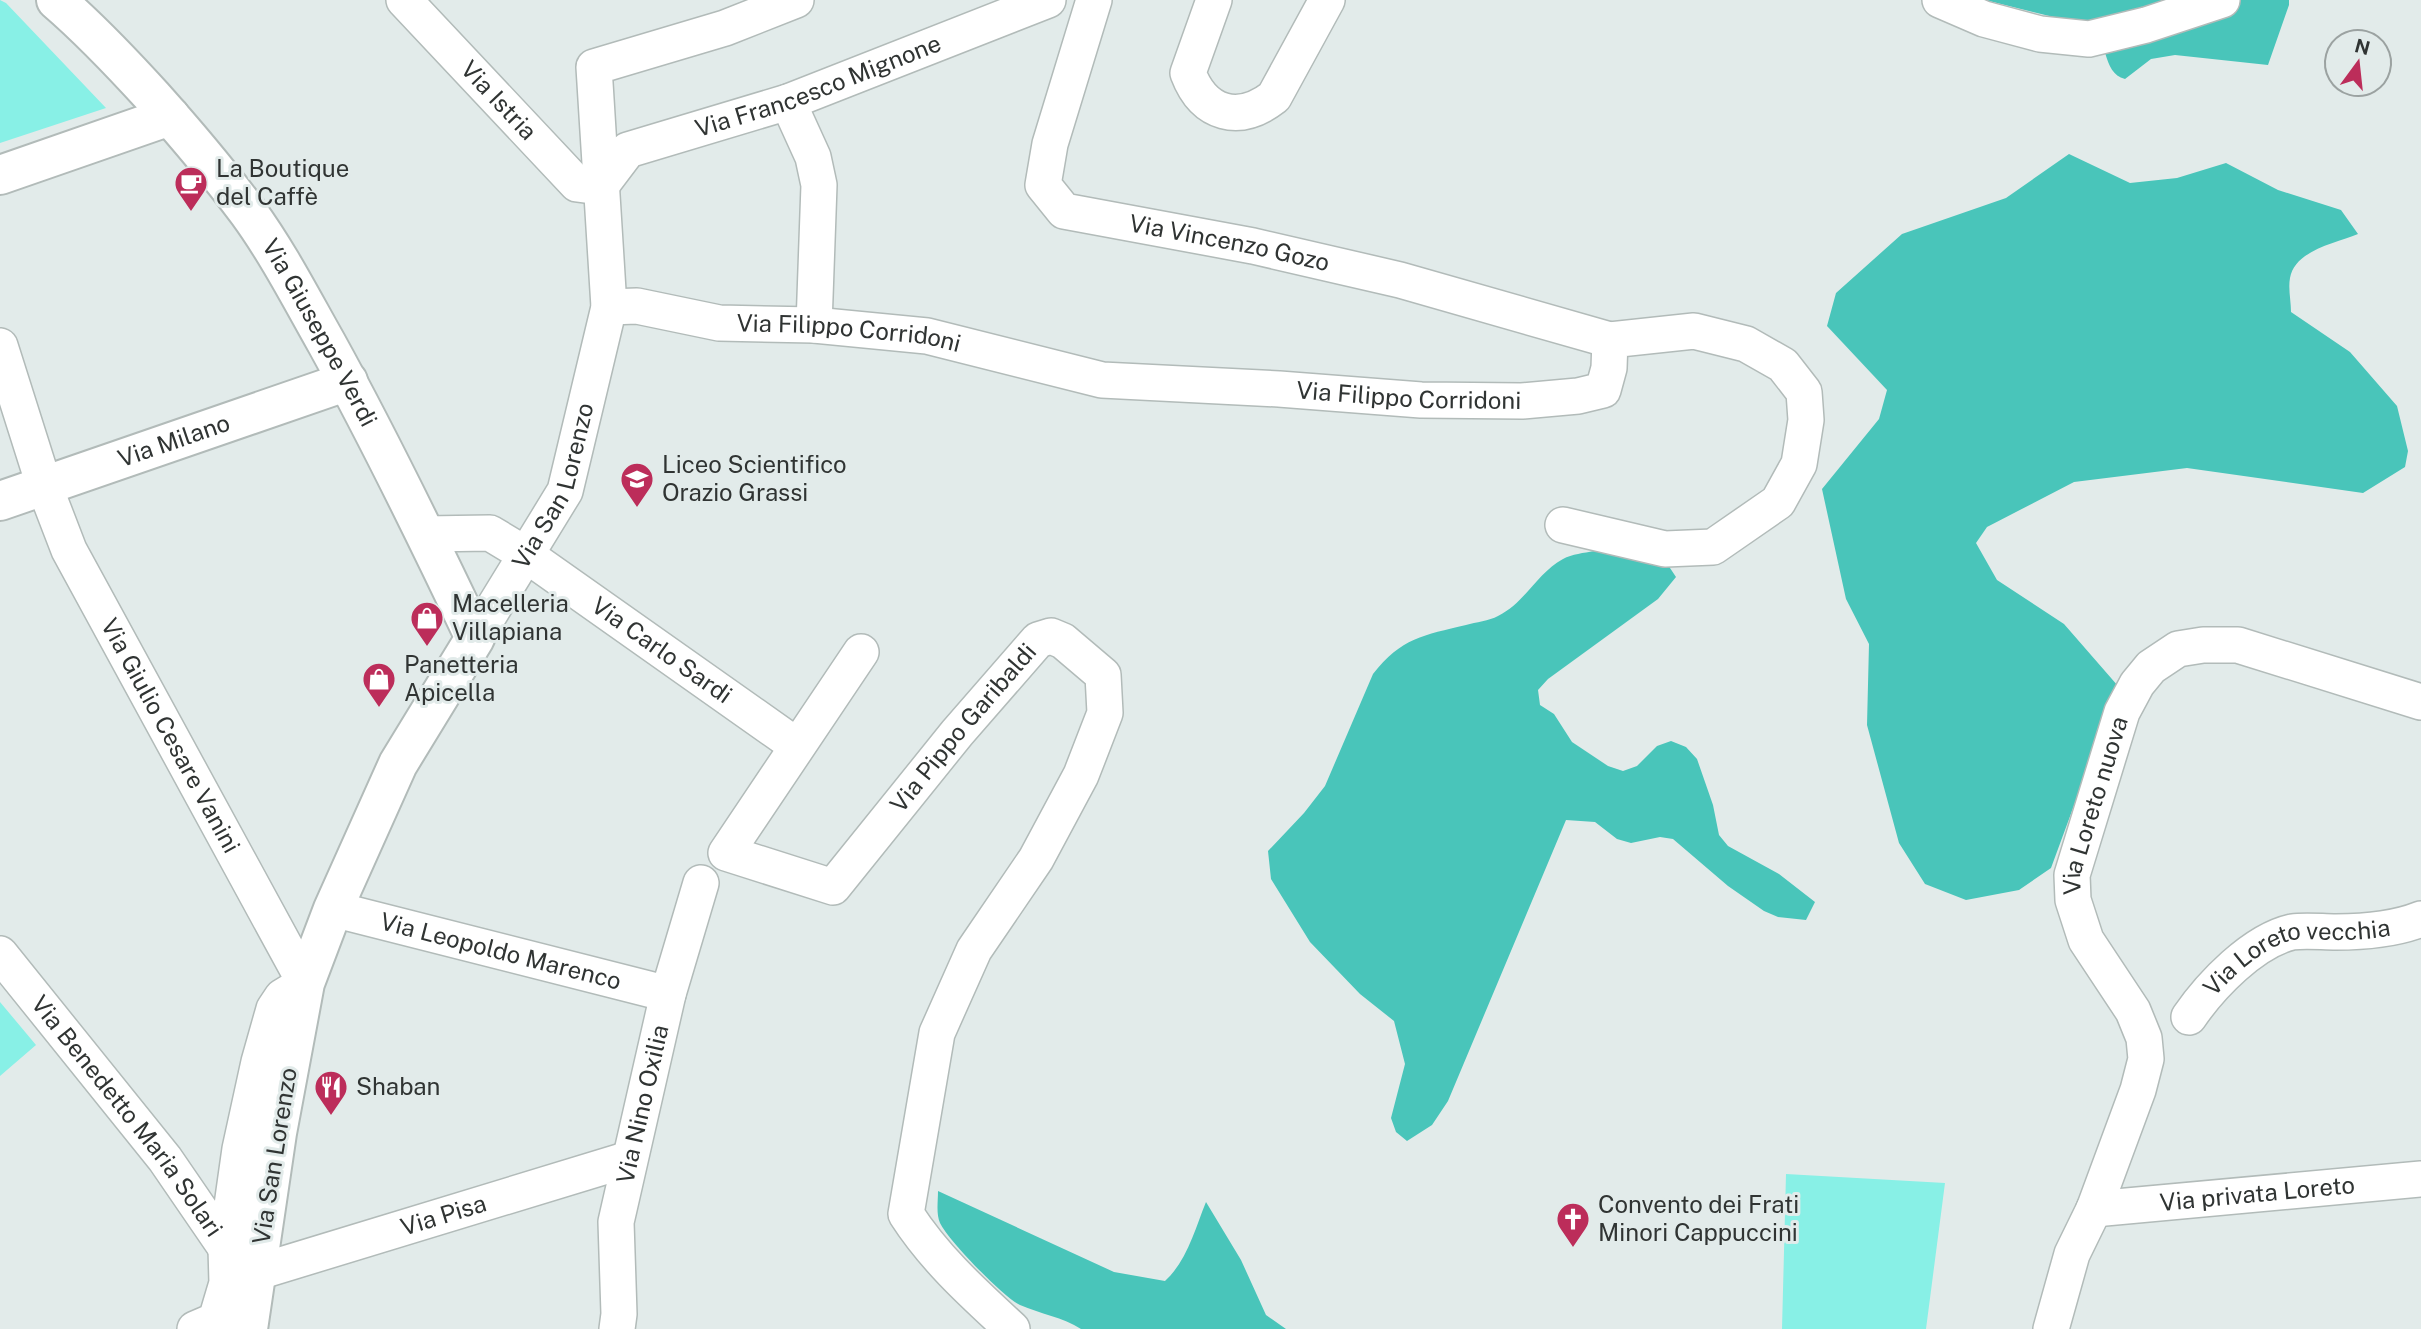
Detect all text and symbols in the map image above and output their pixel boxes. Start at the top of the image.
street label: Via Francesco Mignone [692,28,945,142]
north arrow [2323,28,2393,98]
text: N [2352,34,2372,59]
street label: Via Istria [456,55,543,145]
place label: La Boutique del Caffè [216,154,349,210]
cafe icon: La Boutique del Caffè [172,164,210,213]
street label: Via Vincenzo Gozo [1127,208,1332,276]
street label: Via Giuseppe Verdi [257,233,384,431]
street label: Via Filippo Corridoni [736,308,964,357]
street label: Via Filippo Corridoni [1295,375,1521,414]
street label: Via San Lorenzo [506,400,599,574]
street label: Via Milano [114,408,233,472]
place label: Liceo Scientifico Orazio Grassi [662,450,847,506]
school or university icon: Liceo Scientifico Orazio Grassi [618,460,656,509]
place label: Macelleria Villapiana [452,589,569,645]
street label: Via Carlo Sardi [587,591,738,709]
shop icon: Macelleria Villapiana [408,599,446,648]
street label: Via Giulio Cesare Vanini [96,613,246,857]
street label: Via Pippo Garibaldi [884,637,1041,817]
place label: Panetteria Apicella [404,650,519,706]
shop icon: Panetteria Apicella [360,660,398,709]
street label: Via Loreto nuova [2057,713,2133,895]
street label: Via Leopoldo Marenco [377,907,624,995]
street label: Via Loreto vecchia [2197,913,2392,1001]
street label: Via Benedetto Maria Solari [26,990,229,1242]
street label: Via Nino Oxilia [610,1022,674,1186]
street label: Via San Lorenzo [246,1065,302,1246]
restaurant icon: Shaban [312,1068,350,1117]
place label: Shaban [356,1072,440,1100]
street label: Via privata Loreto [2159,1170,2356,1216]
street label: Via Pisa [397,1188,489,1241]
place label: Convento dei Frati Minori Cappuccini [1598,1190,1799,1246]
church icon: Convento dei Frati Minori Cappuccini [1554,1200,1592,1249]

